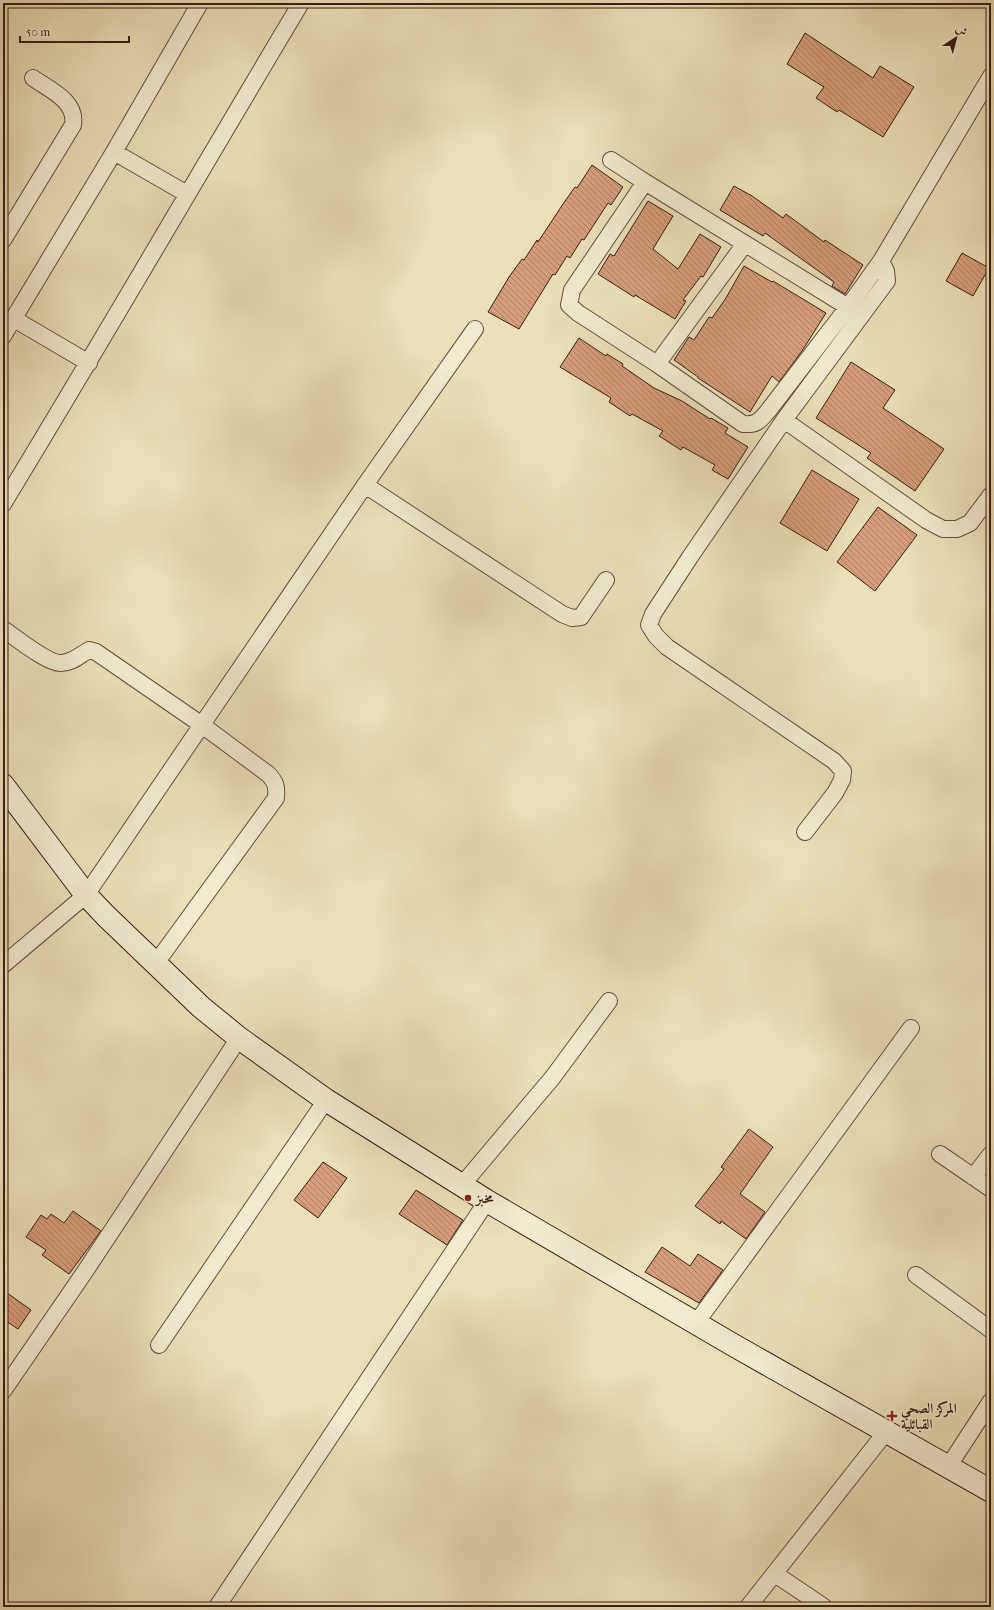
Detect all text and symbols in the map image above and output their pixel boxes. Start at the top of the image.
scale bar [20,18,129,44]
north arrow [936,18,976,58]
text: ش [953,22,970,39]
text: 50 m [26,25,50,39]
place label: مخبز [474,1190,494,1207]
marker: مخبز [463,1193,473,1203]
place label: المركز الصحي القبائلية [901,1400,957,1433]
marker: المركز الصحي القبائلية [886,1410,898,1422]

